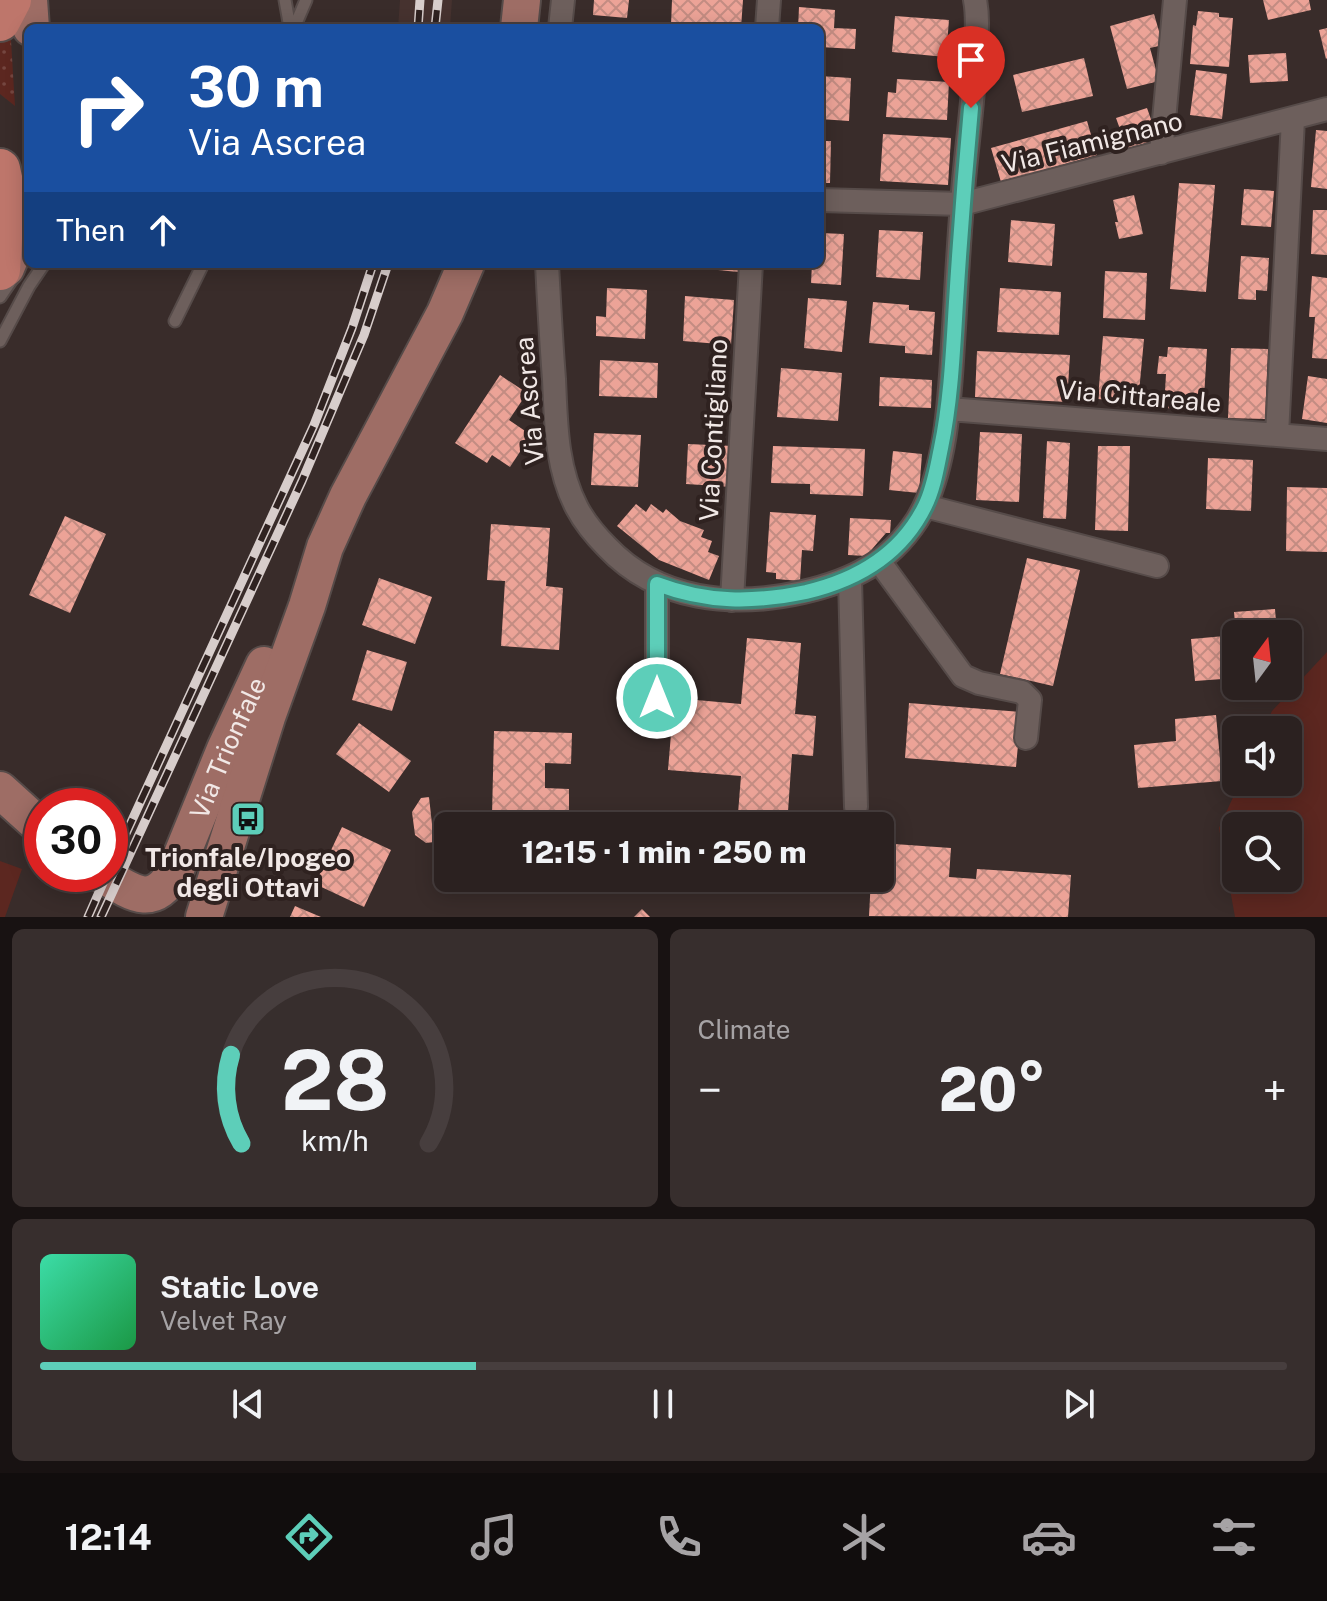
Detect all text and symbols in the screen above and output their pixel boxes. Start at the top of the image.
pin [937,26,1005,108]
icon: arrive [949,38,993,82]
text: 30 m [188,54,324,120]
icon: right [56,56,160,160]
street label: Via Fiamignano [999,105,1185,179]
text: Via Ascrea [188,121,366,163]
icon: ahead [141,208,185,252]
text: Then [56,212,125,248]
street label: Via Ascrea [508,336,550,466]
street label: Via Contigliano [693,338,733,522]
street label: Via Cittareale [1057,373,1223,419]
north arrow [1222,620,1302,700]
map controls [1222,620,1302,892]
position arrow [615,656,699,740]
street label: Via Trionfale [183,672,272,823]
button: sound [1222,716,1302,796]
speed limit sign: 30 [24,788,128,892]
bus stop icon: Trionfale/Ipogeo degli Ottavi [229,800,267,838]
button: search [1222,812,1302,892]
text: 12:15 · 1 min · 250 m [522,834,806,870]
place label: Trionfale/Ipogeo degli Ottavi [145,842,351,903]
text: Climate [698,1014,791,1045]
text: 28 [280,1031,389,1129]
text: 20° [939,1054,1046,1125]
text: − [698,1064,722,1116]
text: + [1263,1064,1287,1116]
text: km/h [301,1124,368,1157]
text: Static Love [160,1269,319,1305]
text: Velvet Ray [160,1305,287,1336]
icon: previous [226,1382,270,1426]
icon: pause [641,1382,685,1426]
icon: next [1057,1382,1101,1426]
icon: directions [281,1509,337,1565]
icon: music [466,1509,522,1565]
icon: phone [651,1509,707,1565]
icon: climate [836,1509,892,1565]
icon: car [1021,1509,1077,1565]
icon: filters [1206,1509,1262,1565]
text: 12:14 [65,1516,152,1558]

